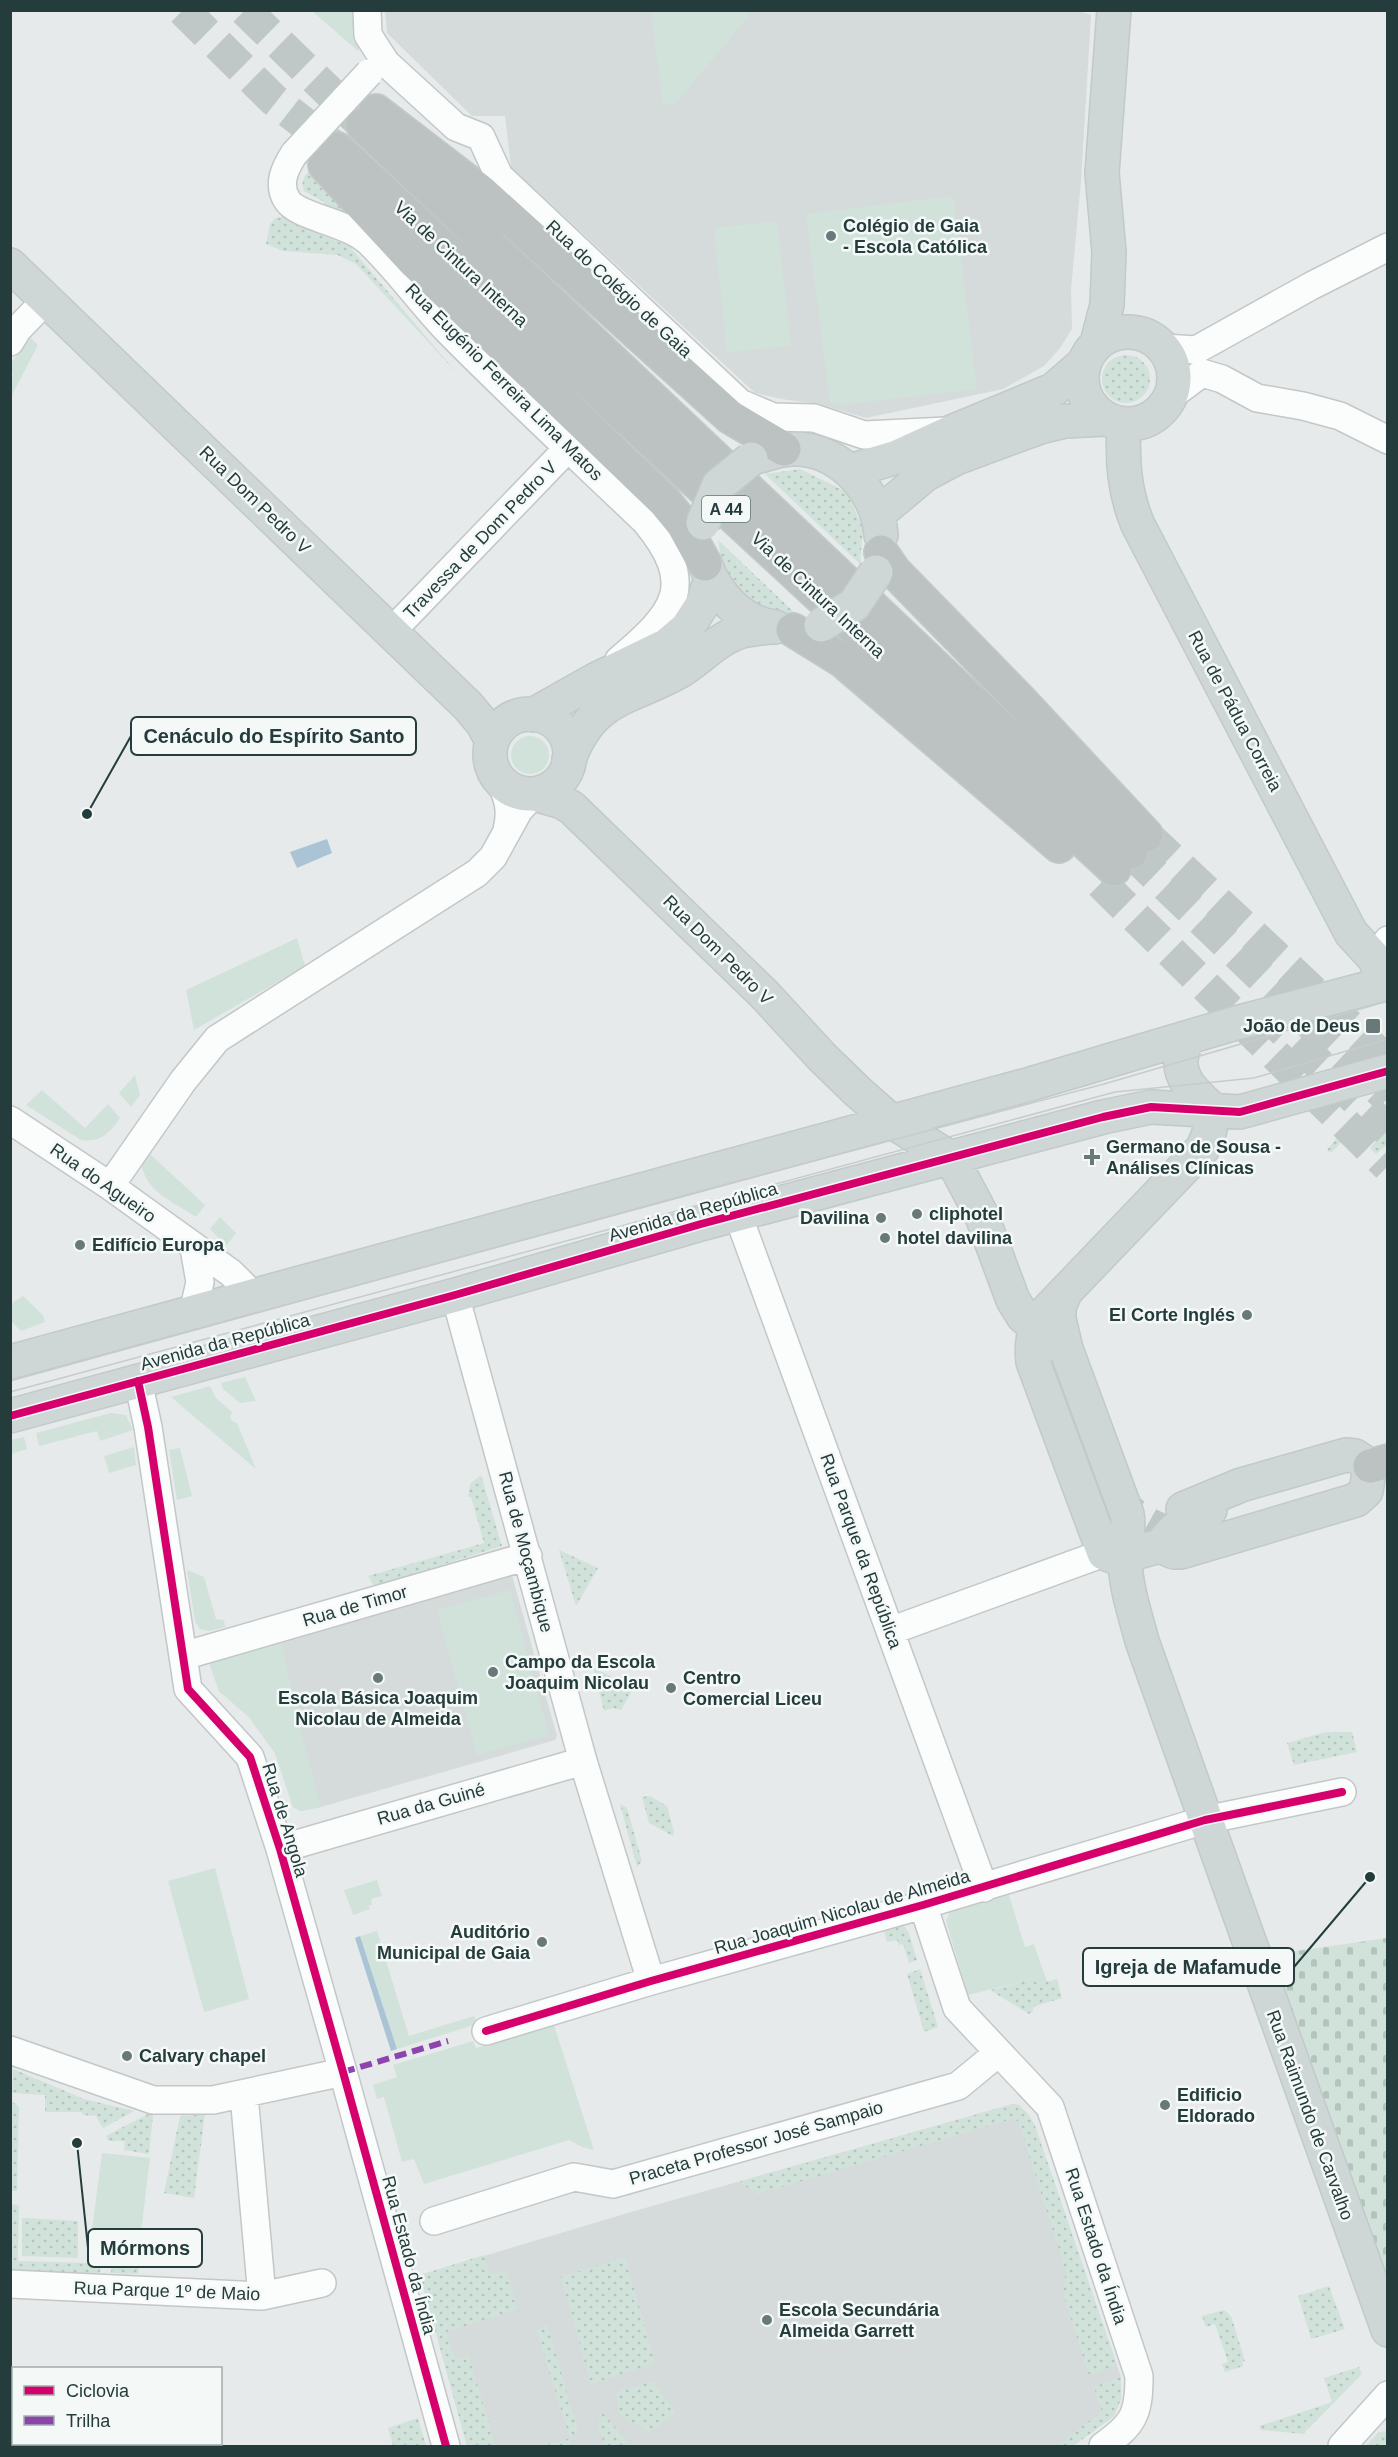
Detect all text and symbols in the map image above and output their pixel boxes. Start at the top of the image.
street label: Via de Cintura Interna [390,197,532,332]
street label: Rua do Colégio de Gaia [542,216,697,363]
place label: Colégio de Gaia - Escola Católica [843,216,988,257]
marker: Colégio de Gaia - Escola Católica [824,229,838,243]
street label: Rua Eugénio Ferreira Lima Matos [401,279,607,485]
street label: Rua Dom Pedro V [196,442,314,558]
street label: Travessa de Dom Pedro V [399,457,561,623]
road number: A 44 [702,496,750,522]
street label: Via de Cintura Interna [747,528,889,663]
street label: Rua de Pádua Correia [1184,627,1286,796]
callout: Cenáculo do Espírito Santo [131,717,416,755]
text: Cenáculo do Espírito Santo [143,725,405,747]
street label: Rua Dom Pedro V [659,891,777,1009]
place label: João de Deus [1243,1016,1360,1036]
marker: João de Deus [1364,1017,1382,1035]
place label: Germano de Sousa - Análises Clínicas [1106,1137,1281,1178]
street label: Rua do Agueiro [46,1139,160,1227]
marker: Germano de Sousa - Análises Clínicas [1083,1148,1101,1166]
street label: Avenida da República [606,1178,781,1246]
place label: cliphotel [929,1204,1003,1224]
marker: cliphotel [910,1207,924,1221]
place label: Davilina [800,1208,870,1228]
marker: Davilina [874,1211,888,1225]
place label: hotel davilina [897,1228,1013,1248]
marker: hotel davilina [878,1231,892,1245]
place label: Edifício Europa [92,1235,225,1255]
marker: Edifício Europa [73,1238,87,1252]
place label: El Corte Inglés [1109,1305,1235,1325]
marker: El Corte Inglés [1240,1308,1254,1322]
street label: Avenida da República [138,1309,313,1374]
street label: Rua Parque da República [816,1451,906,1652]
street label: Rua de Moçambique [495,1469,557,1635]
street label: Rua de Timor [300,1581,410,1631]
place label: Campo da Escola Joaquim Nicolau [505,1652,656,1693]
marker: Campo da Escola Joaquim Nicolau [486,1665,500,1679]
place label: Centro Comercial Liceu [683,1668,822,1709]
marker: Escola Básica Joaquim Nicolau de Almeida [371,1671,385,1685]
marker: Centro Comercial Liceu [664,1681,678,1695]
place label: Escola Básica Joaquim Nicolau de Almeida [278,1688,478,1729]
street label: Rua de Angola [258,1761,312,1880]
street label: Rua da Guiné [375,1779,487,1829]
street label: Rua Joaquim Nicolau de Almeida [712,1866,973,1958]
place label: Auditório Municipal de Gaia [377,1922,531,1963]
marker: Auditório Municipal de Gaia [535,1935,549,1949]
callout: Igreja de Mafamude [1083,1948,1294,1986]
text: Igreja de Mafamude [1095,1956,1281,1978]
street label: Rua Raimundo de Carvalho [1263,2007,1357,2223]
place label: Calvary chapel [139,2046,266,2066]
marker: Calvary chapel [120,2049,134,2063]
place label: Edificio Eldorado [1177,2085,1255,2126]
street label: Praceta Professor José Sampaio [627,2097,885,2189]
marker: Edificio Eldorado [1158,2098,1172,2112]
street label: Rua Estado da Índia [1061,2165,1131,2328]
street label: Rua Estado da Índia [378,2174,440,2337]
callout: Mórmons [88,2229,202,2267]
text: Mórmons [100,2237,190,2259]
street label: Rua Parque 1º de Maio [73,2278,261,2304]
place label: Escola Secundária Almeida Garrett [779,2300,940,2341]
marker: Escola Secundária Almeida Garrett [760,2313,774,2327]
legend [12,2367,222,2445]
text: Ciclovia [66,2381,130,2401]
text: Trilha [66,2411,111,2431]

